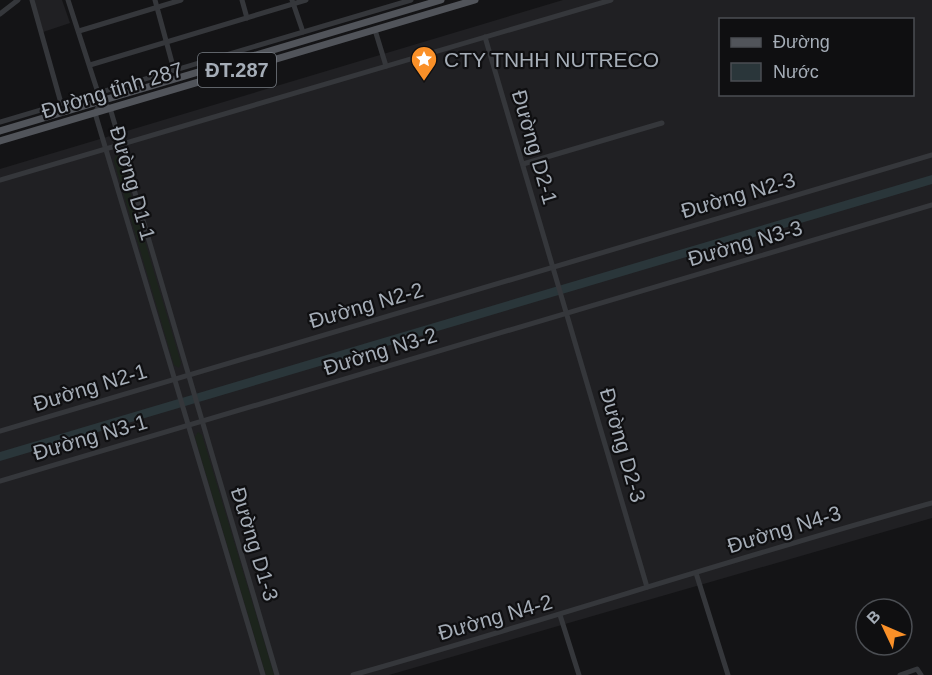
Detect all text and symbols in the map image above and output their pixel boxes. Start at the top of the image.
legend [719,18,914,96]
text: Đường [773,32,830,52]
place icon: CTY TNHH NUTRECO [409,44,439,82]
place label: CTY TNHH NUTRECO [444,48,659,71]
road number: ĐT.287 [198,53,276,87]
street label: Đường tỉnh 287 [38,58,186,122]
text: Nước [773,62,819,82]
street label: Đường D2-1 [508,87,562,207]
street label: Đường D1-1 [106,123,160,243]
street label: Đường N2-3 [678,168,798,222]
street label: Đường N3-3 [685,216,805,270]
street label: Đường N2-2 [306,278,426,332]
street label: Đường N3-2 [320,323,440,379]
street label: Đường N2-1 [30,359,150,415]
street label: Đường D2-3 [596,385,650,505]
street label: Đường N3-1 [30,410,150,464]
street label: Đường D1-3 [227,484,283,604]
street label: Đường N4-3 [724,501,844,557]
street label: Đường N4-2 [435,590,555,644]
north arrow [854,597,914,657]
text: B [863,607,884,627]

